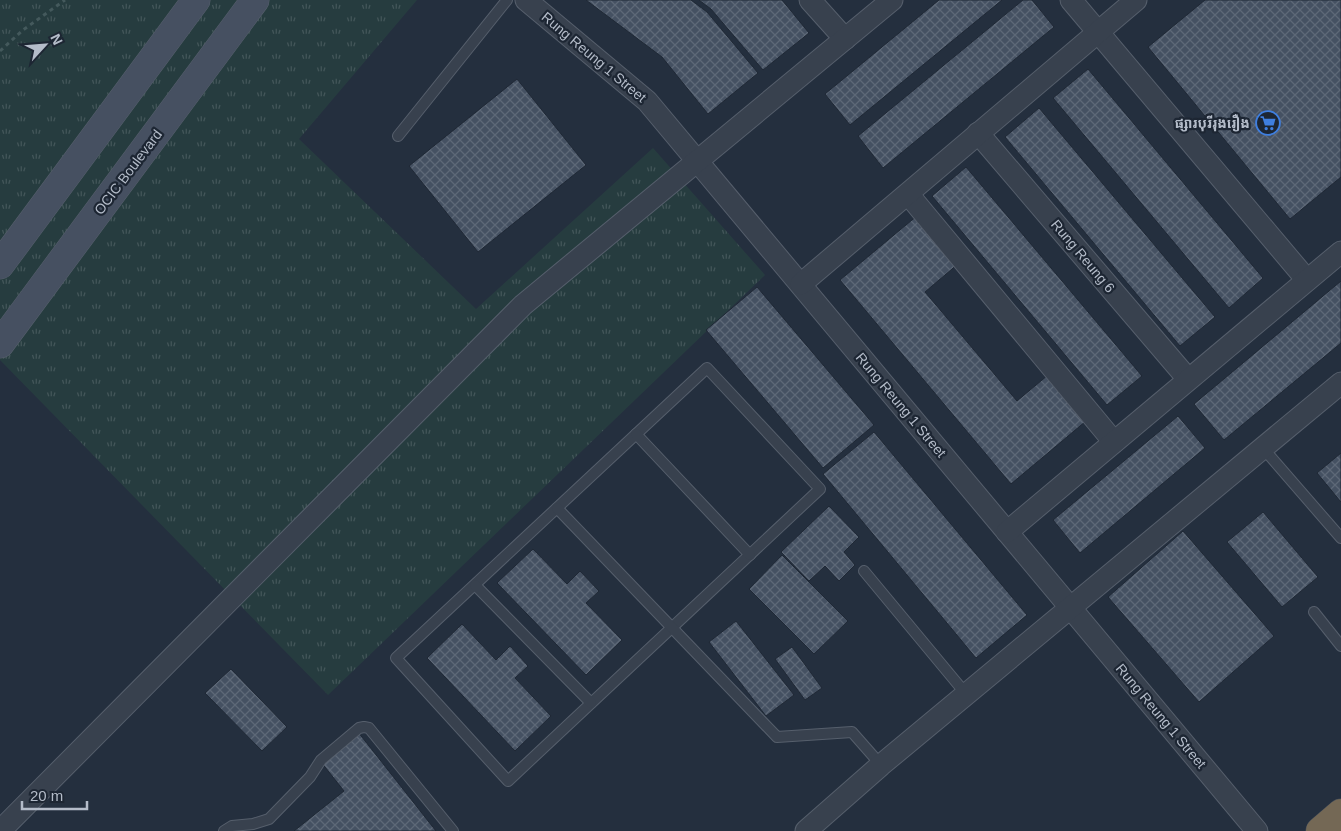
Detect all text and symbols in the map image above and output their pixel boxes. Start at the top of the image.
street label: Rung Reung 1 Street [538,9,650,105]
north arrow [20,20,70,70]
text: N [47,31,66,47]
supermarket icon: ផ្សារបុរីរុងរឿង [1255,110,1281,136]
place label: ផ្សារបុរីរុងរឿង [1175,114,1250,132]
street label: OCIC Boulevard [91,126,165,218]
street label: Rung Reung 6 [1048,216,1118,296]
street label: Rung Reung 1 Street [853,349,949,461]
street label: Rung Reung 1 Street [1113,660,1209,772]
scale bar [22,778,88,810]
text: 20 m [30,787,63,804]

